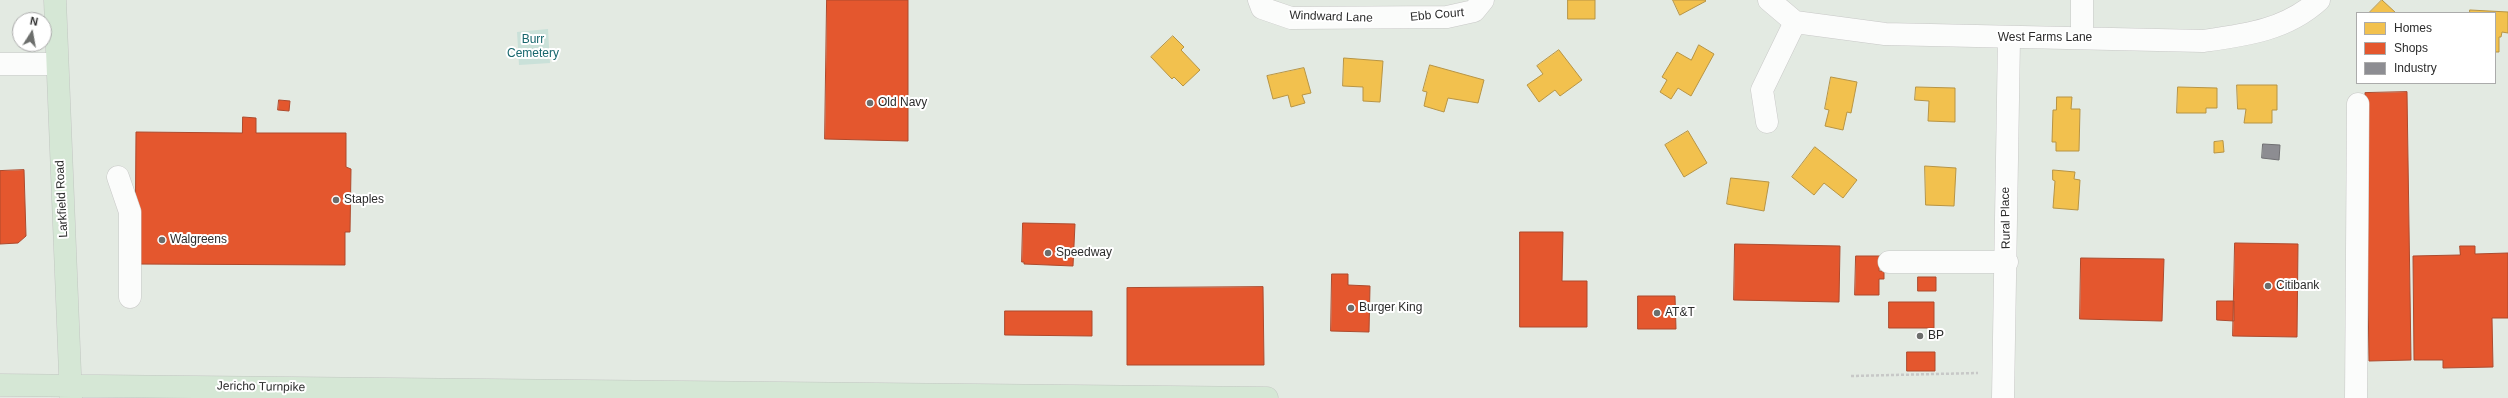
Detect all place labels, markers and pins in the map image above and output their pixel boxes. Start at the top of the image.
place label: Old Navy [878,96,927,110]
marker: Old Navy [865,98,875,108]
place label: Staples [344,193,384,207]
marker: Staples [331,195,341,205]
place label: Walgreens [170,233,227,247]
marker: Walgreens [157,235,167,245]
place label: Speedway [1056,246,1112,260]
marker: Speedway [1043,248,1053,258]
place label: Citibank [2276,279,2319,293]
marker: Citibank [2263,281,2273,291]
place label: Burger King [1359,301,1422,315]
marker: Burger King [1346,303,1356,313]
place label: AT&T [1665,306,1695,320]
marker: AT&T [1652,308,1662,318]
place label: BP [1928,329,1944,343]
marker: BP [1915,331,1925,341]

